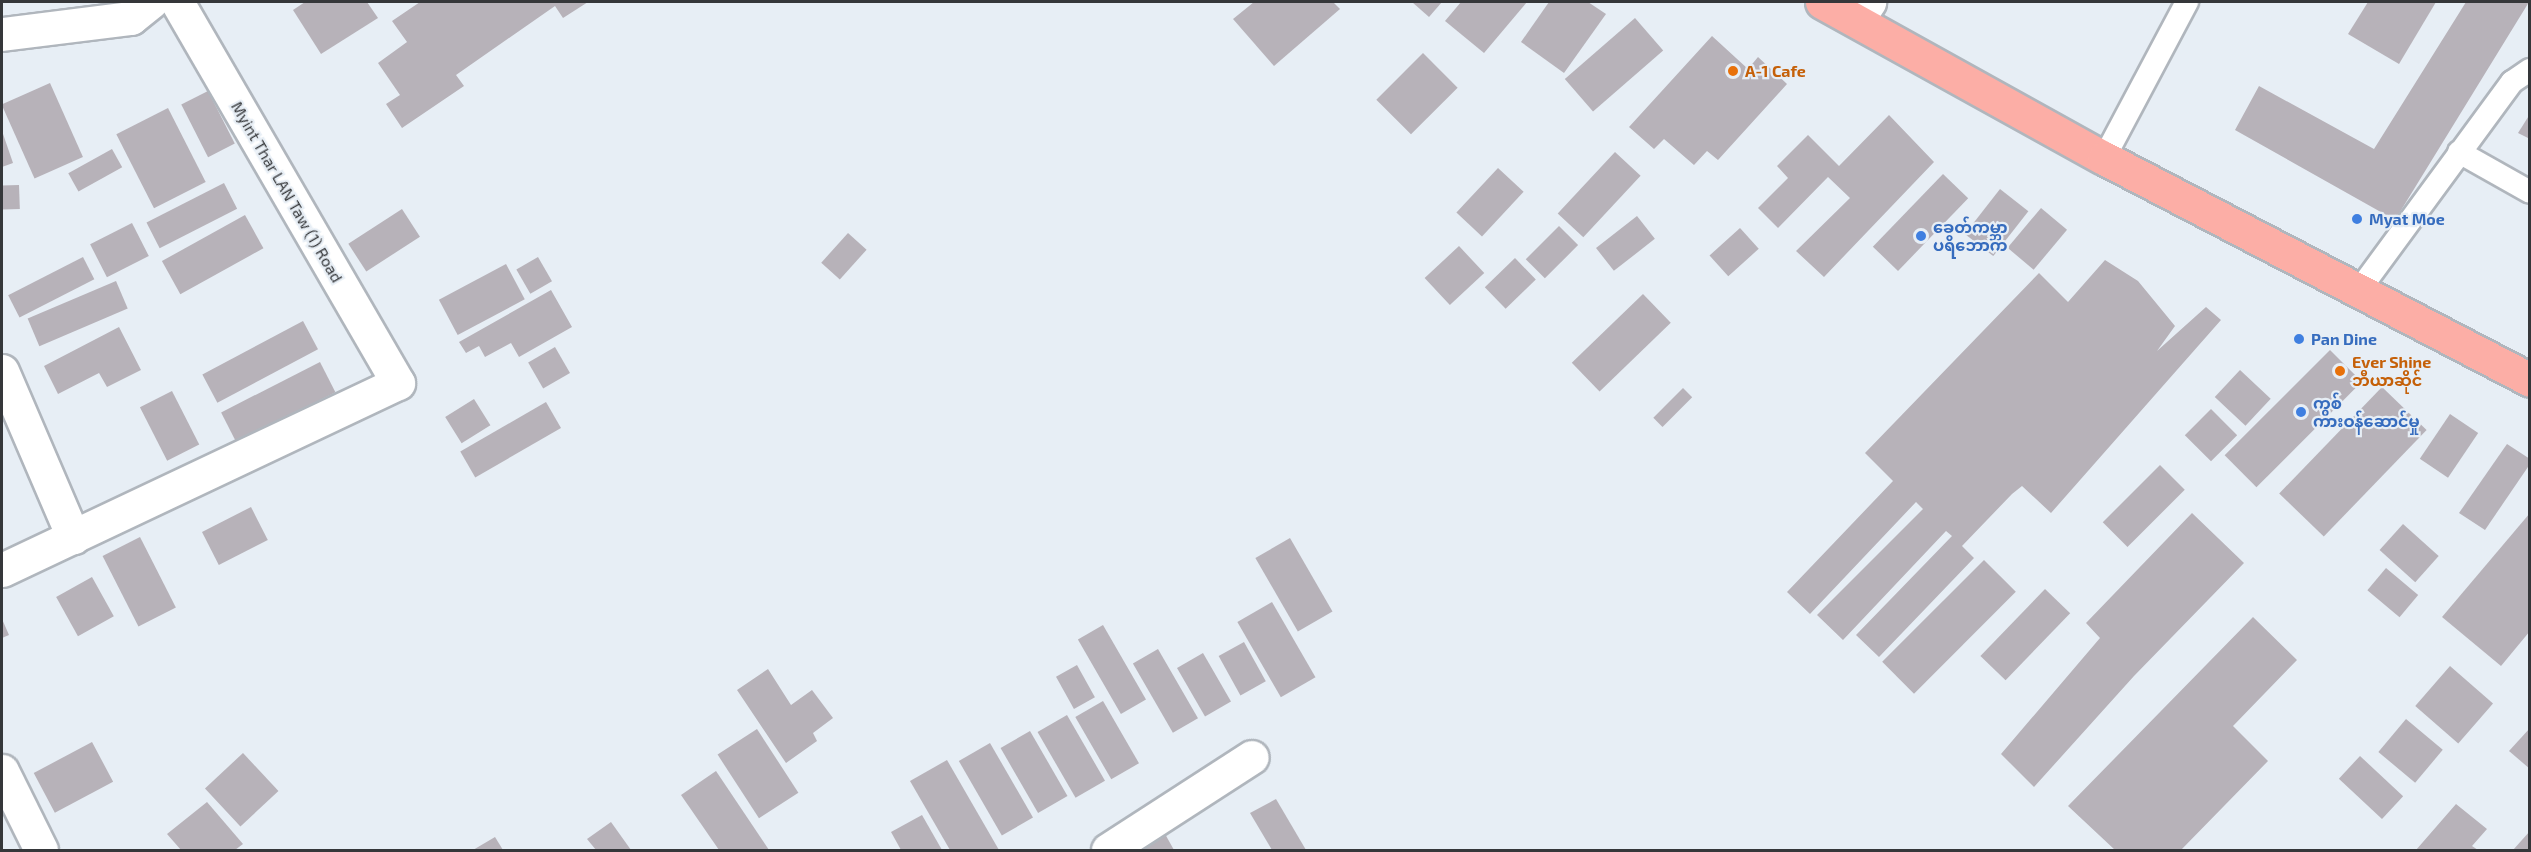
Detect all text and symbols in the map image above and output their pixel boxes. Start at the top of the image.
place label: A-1 Cafe [1745,61,1806,81]
marker: A-1 Cafe [1726,64,1740,78]
street label: Myint Thar LAN Taw (1) Road [227,98,347,286]
place label: Myat Moe [2369,209,2445,229]
marker: Myat Moe [2350,212,2364,226]
place label: ခေတ်ကမ္ဘာ ပရိဘောက [1933,217,2008,255]
marker: ခေတ်ကမ္ဘာ ပရိဘောက [1914,229,1928,243]
place label: Pan Dine [2311,329,2377,349]
marker: Pan Dine [2292,332,2306,346]
place label: Ever Shine ဘီယာဆိုင် [2352,352,2432,390]
marker: Ever Shine ဘီယာဆိုင် [2333,364,2347,378]
place label: ကွစ် ကားဝန်ဆောင်မှု [2313,393,2420,431]
marker: ကွစ် ကားဝန်ဆောင်မှု [2294,405,2308,419]

